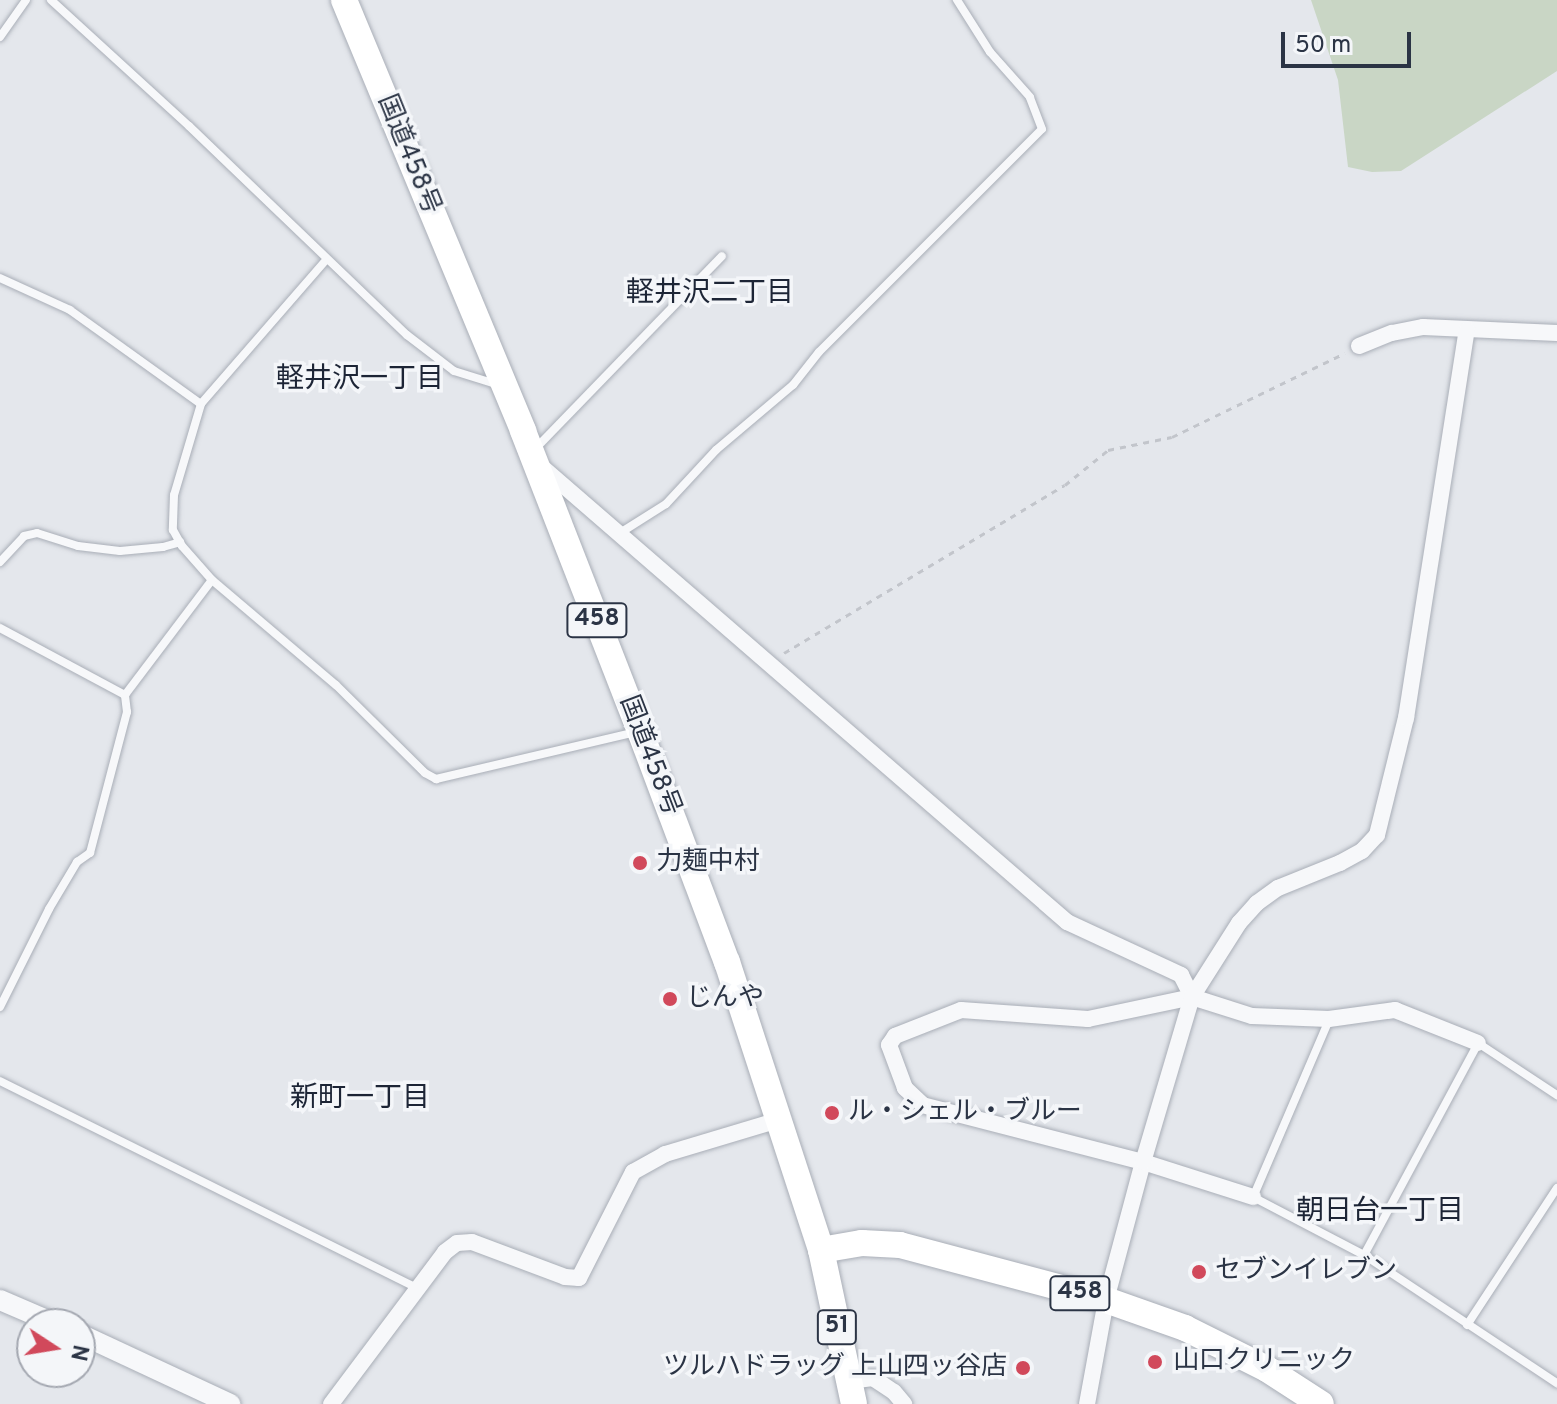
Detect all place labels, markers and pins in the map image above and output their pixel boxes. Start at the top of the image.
place label: 力麺中村 [656,847,760,879]
marker: 力麺中村 [631,854,649,872]
place label: じんや [686,983,764,1015]
marker: じんや [661,990,679,1008]
place label: ル・シェル・ブルー [848,1097,1082,1129]
marker: ル・シェル・ブルー [823,1104,841,1122]
place label: セブンイレブン [1215,1256,1397,1288]
marker: セブンイレブン [1190,1263,1208,1281]
place label: 山口クリニック [1173,1346,1355,1378]
marker: 山口クリニック [1144,1351,1166,1373]
place label: ツルハドラッグ 上山四ッ谷店 [663,1352,1007,1384]
marker: ツルハドラッグ 上山四ッ谷店 [1014,1359,1032,1377]

